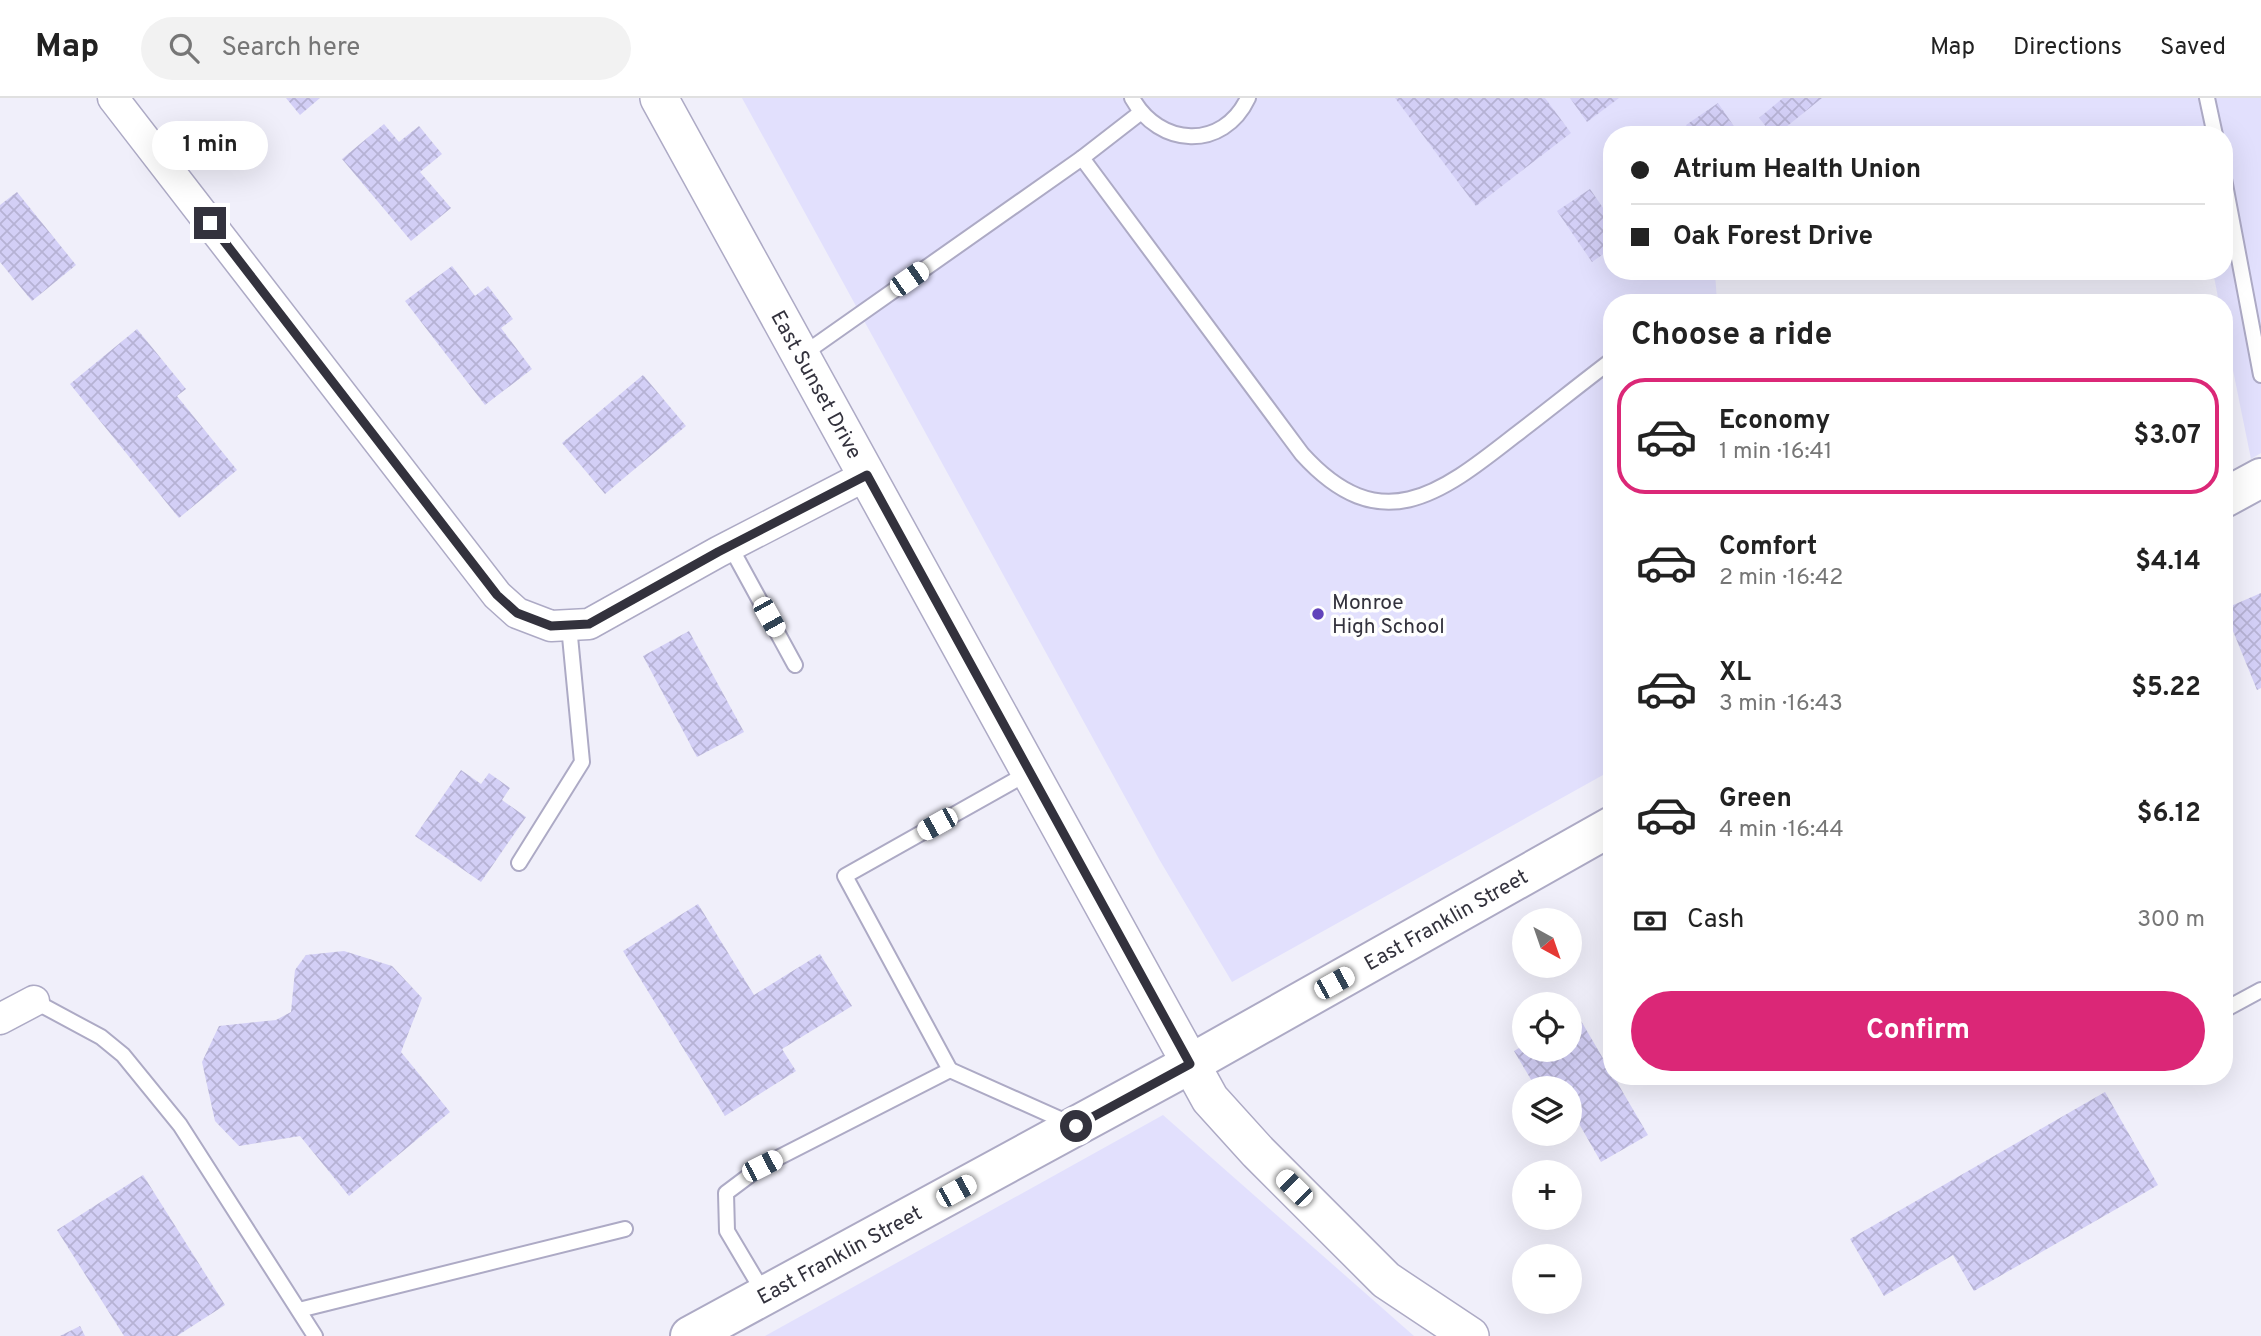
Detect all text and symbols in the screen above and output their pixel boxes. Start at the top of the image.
search box [141,17,631,80]
text: Map [35,27,99,69]
icon: search [165,29,203,67]
text: Search here [221,32,360,65]
text: Map [1930,33,1975,63]
text: Directions [2013,33,2122,63]
text: Saved [2160,33,2226,63]
callout: 1 min [152,122,268,170]
text: 1 min [182,131,238,160]
text: Atrium Health Union [1673,154,1921,187]
route end [194,207,226,239]
text: Oak Forest Drive [1673,221,1873,254]
car [886,258,933,300]
street label: East Sunset Drive [764,306,867,464]
text: Choose a ride [1631,316,1832,356]
icon: car [1635,405,1698,468]
text: Economy [1719,405,1830,438]
text: $3.07 [2133,420,2201,453]
text: 1 min · 16:41 [1719,438,1832,467]
icon: car [1635,531,1698,594]
text: Comfort [1719,531,1817,564]
text: $4.14 [2135,546,2201,579]
text: 2 min · 16:42 [1719,564,1843,593]
place label: Monroe High School [1332,590,1445,641]
car [750,594,789,640]
marker: Monroe High School [1310,606,1326,622]
icon: car [1635,657,1698,720]
text: XL [1719,657,1751,690]
text: $5.22 [2131,672,2201,705]
text: 3 min · 16:43 [1719,690,1843,719]
icon: car [1635,783,1698,846]
text: Green [1719,783,1792,816]
text: $6.12 [2137,798,2201,831]
car [914,805,961,843]
text: 4 min · 16:44 [1719,816,1844,845]
street label: East Franklin Street [1360,864,1533,978]
icon: cash [1631,902,1669,940]
text: Cash [1687,904,1744,937]
text: 300 m [2137,906,2205,935]
north arrow [1512,908,1582,978]
map controls [1512,908,1582,1314]
car [1311,964,1358,1002]
button: Confirm [1631,991,2205,1071]
button: locate [1512,992,1582,1062]
button: layers [1512,1076,1582,1146]
route start [1060,1110,1092,1142]
car [739,1147,786,1185]
button: + [1512,1160,1582,1230]
car [1272,1166,1317,1210]
car [933,1172,980,1210]
street label: East Franklin Street [753,1200,927,1312]
button: − [1512,1244,1582,1314]

